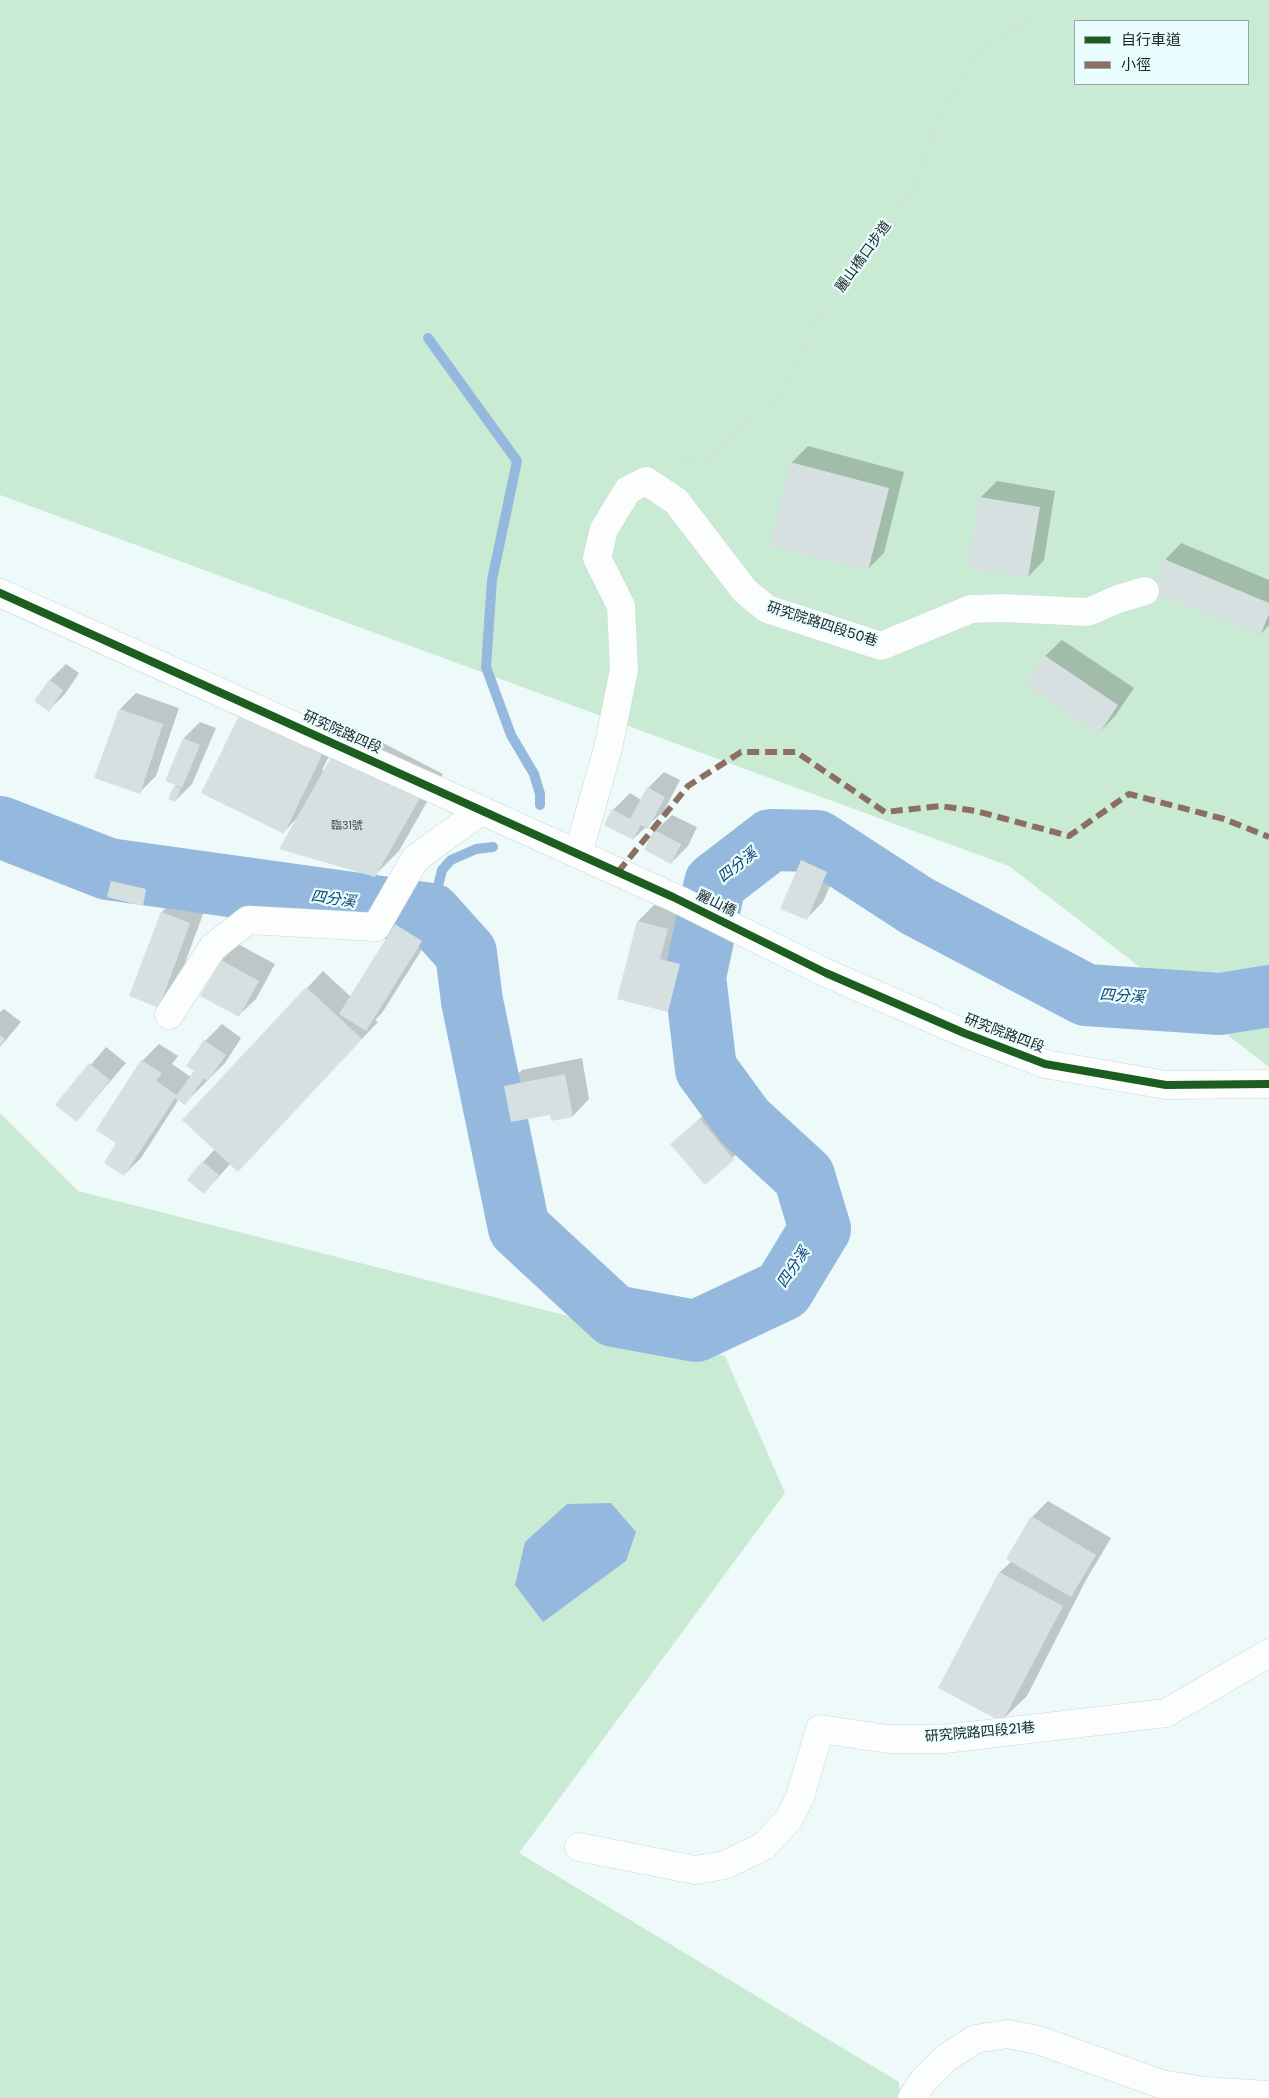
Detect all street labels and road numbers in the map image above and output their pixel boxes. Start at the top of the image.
street label: 麗山橋口步道 [833,218,895,296]
street label: 研究院路四段50巷 [764,599,880,651]
street label: 研究院路四段 [300,708,384,758]
street label: 麗山橋 [693,887,739,921]
street label: 研究院路四段 [962,1011,1046,1057]
street label: 研究院路四段21巷 [924,1720,1036,1746]

